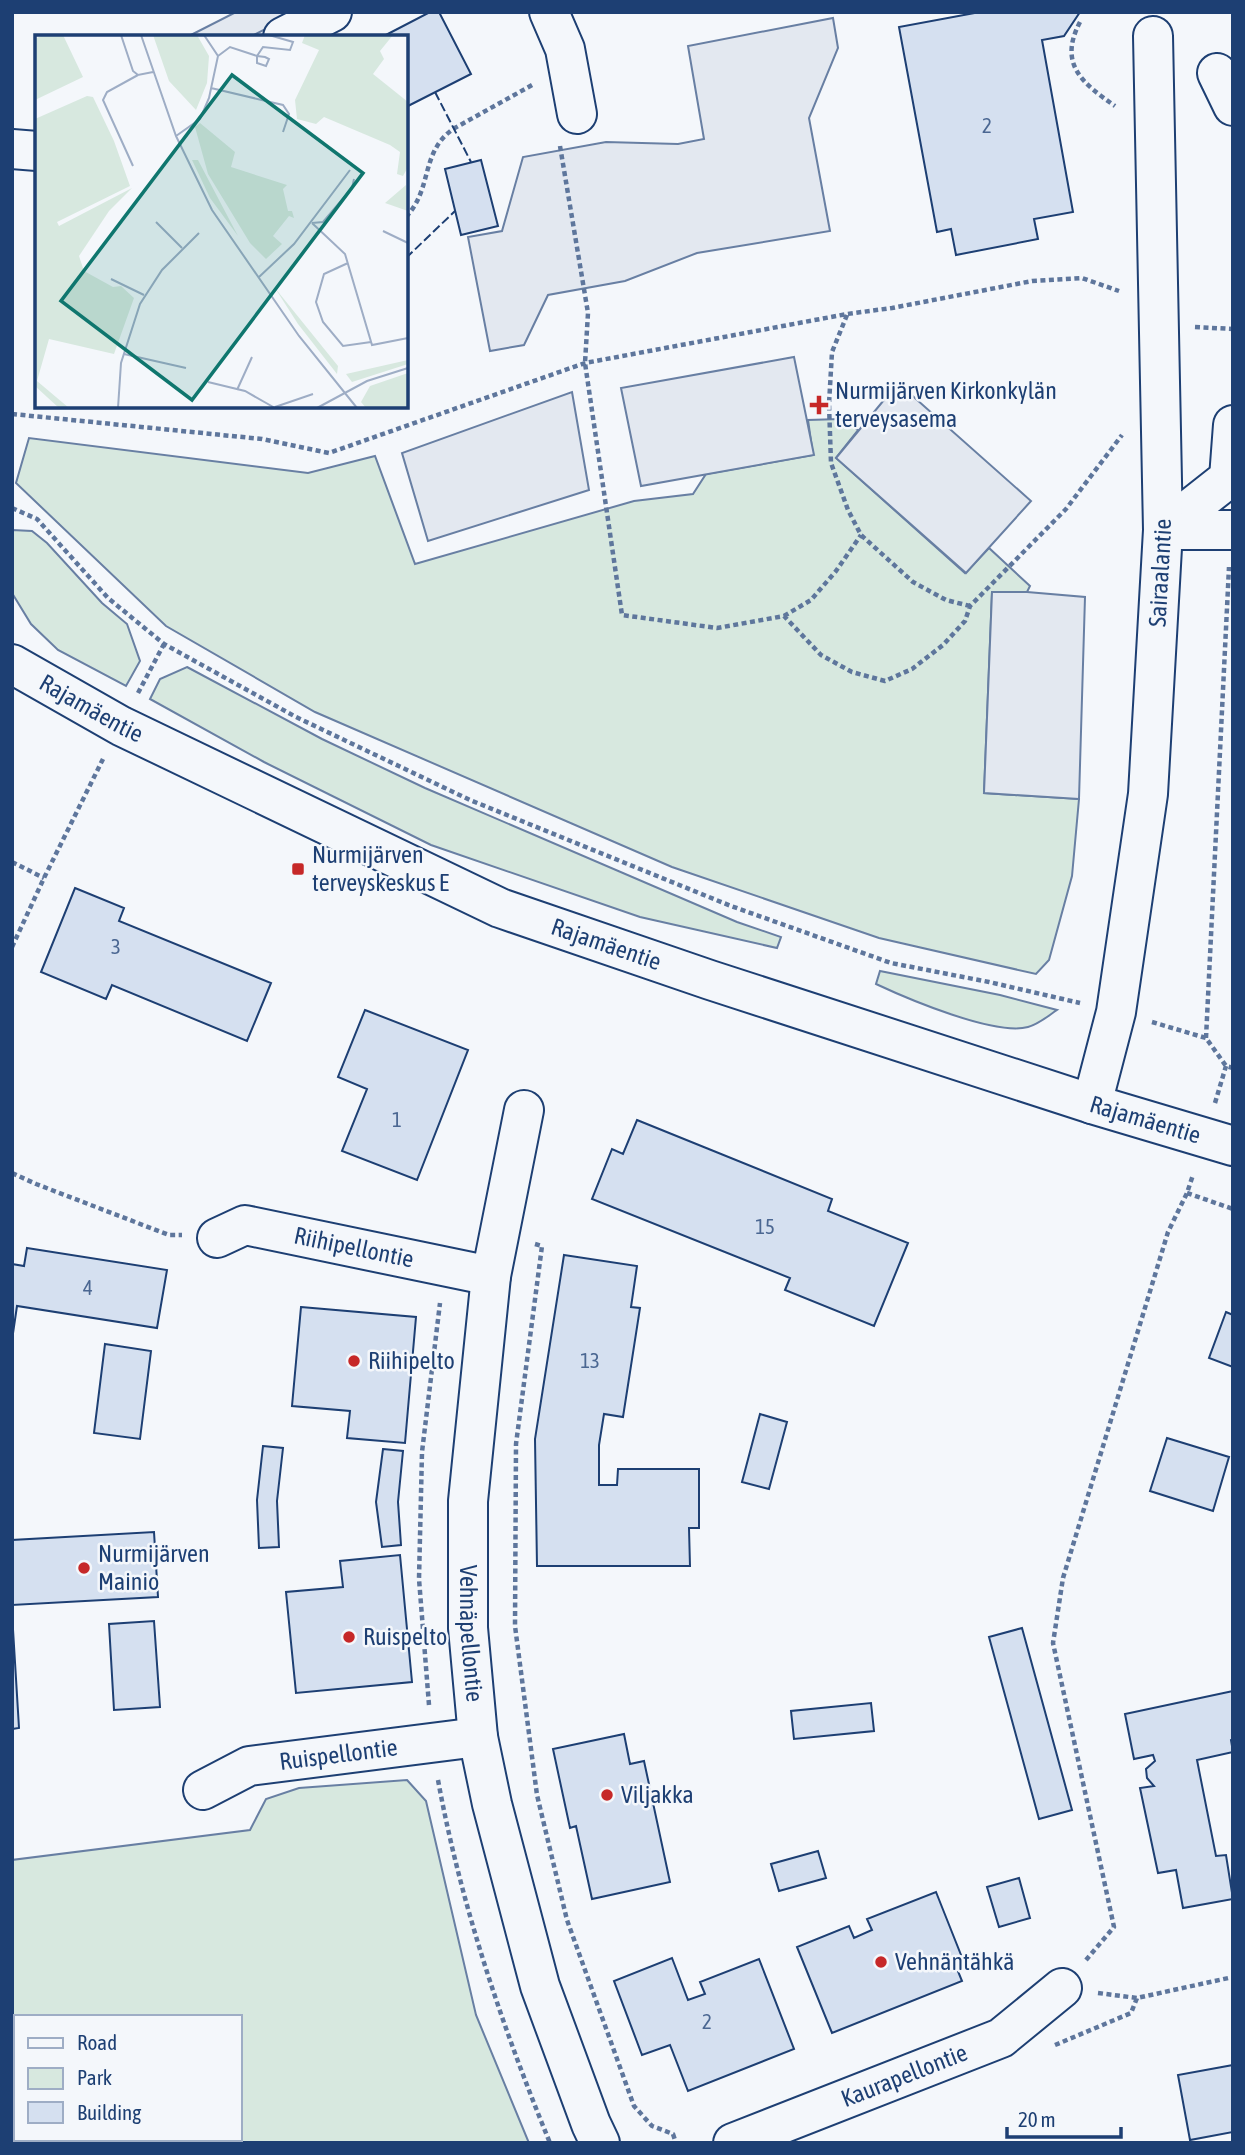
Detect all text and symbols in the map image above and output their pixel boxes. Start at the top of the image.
inset map [35,35,408,408]
house number: 2 [982,113,992,137]
place label: Nurmijärven Kirkonkylän terveysasema [835,377,1057,432]
marker: Nurmijärven Kirkonkylän terveysasema [809,395,829,415]
street label: Sairaalantie [1144,518,1176,628]
street label: Rajamäentie [35,669,148,748]
place label: Nurmijärven terveyskeskus E [312,841,449,896]
marker: Nurmijärven terveyskeskus E [290,861,306,877]
street label: Rajamäentie [548,913,665,975]
house number: 3 [111,934,121,958]
street label: Rajamäentie [1087,1090,1204,1149]
house number: 1 [392,1107,402,1131]
house number: 15 [755,1214,775,1238]
street label: Riihipellontie [292,1222,416,1273]
house number: 4 [83,1275,93,1299]
place label: Riihipelto [368,1347,455,1374]
house number: 13 [580,1348,600,1372]
marker: Riihipelto [346,1353,362,1369]
place label: Nurmijärven Mainio [98,1540,210,1595]
marker: Nurmijärven Mainio [76,1560,92,1576]
street label: Vehnäpellontie [455,1565,489,1703]
place label: Ruispelto [363,1623,447,1650]
marker: Ruispelto [341,1629,357,1645]
street label: Ruispellontie [278,1733,399,1775]
place label: Viljakka [621,1781,694,1808]
marker: Viljakka [599,1787,615,1803]
place label: Vehnäntähkä [895,1948,1014,1975]
marker: Vehnäntähkä [873,1954,889,1970]
house number: 2 [702,2009,712,2033]
legend [14,2015,242,2141]
text: Road [77,2030,117,2054]
street label: Kaurapellontie [837,2039,971,2112]
text: Park [77,2065,112,2089]
scale bar [1007,2096,1121,2140]
text: Building [77,2100,141,2124]
text: 20 m [1018,2107,1056,2131]

